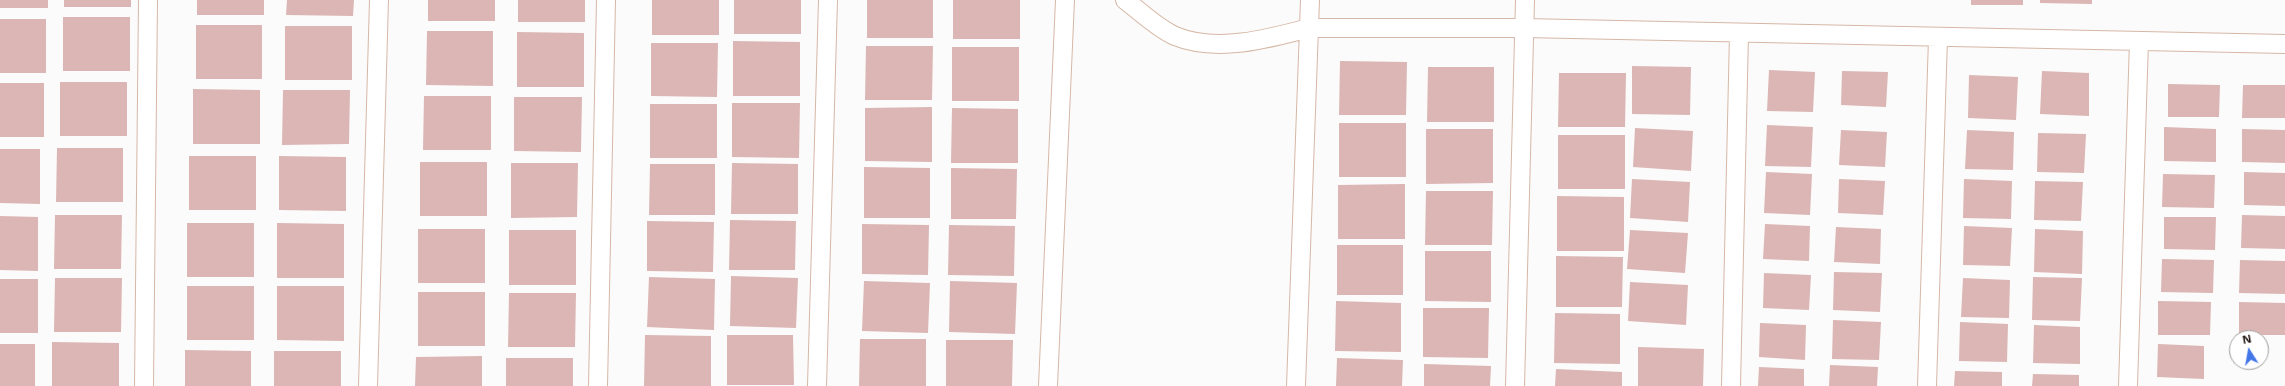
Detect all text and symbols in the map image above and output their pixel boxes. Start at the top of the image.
north arrow [2229,330,2269,370]
text: N [2241,330,2253,347]

